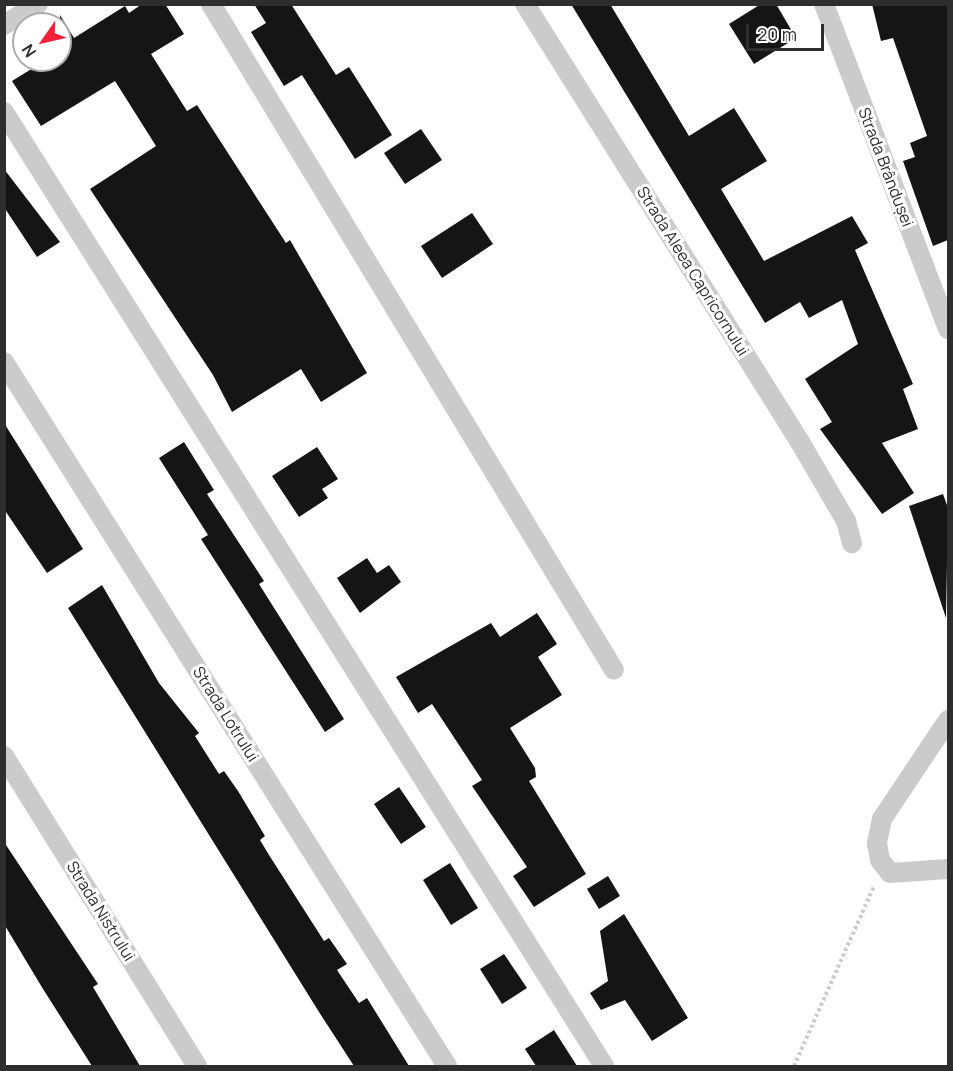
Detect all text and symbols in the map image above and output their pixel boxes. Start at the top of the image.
north arrow [12,12,72,72]
scale bar [749,12,827,50]
text: 20 m [757,22,797,46]
text: N [16,40,41,62]
street label: Strada Brândușei [854,105,918,229]
street label: Strada Aleea Capricornului [633,183,753,359]
street label: Strada Lotrului [189,663,263,765]
street label: Strada Nistrului [63,858,139,964]

